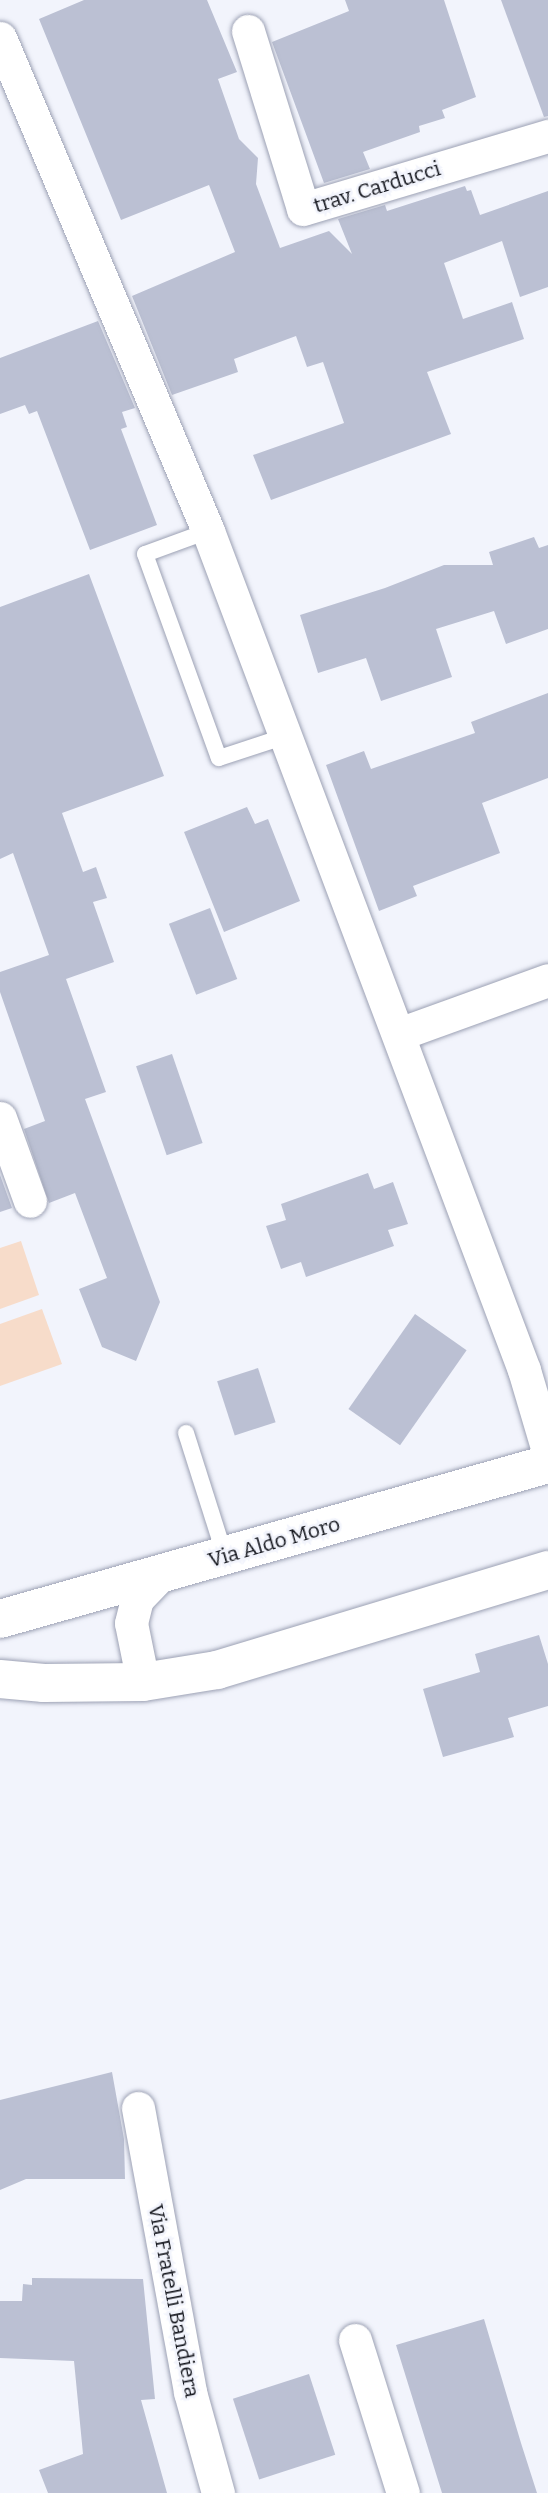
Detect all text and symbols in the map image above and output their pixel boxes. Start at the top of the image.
street label: trav. Carducci [310,156,444,218]
street label: Via Aldo Moro [205,1511,343,1573]
street label: Via Fratelli Bandiera [143,2202,205,2400]

